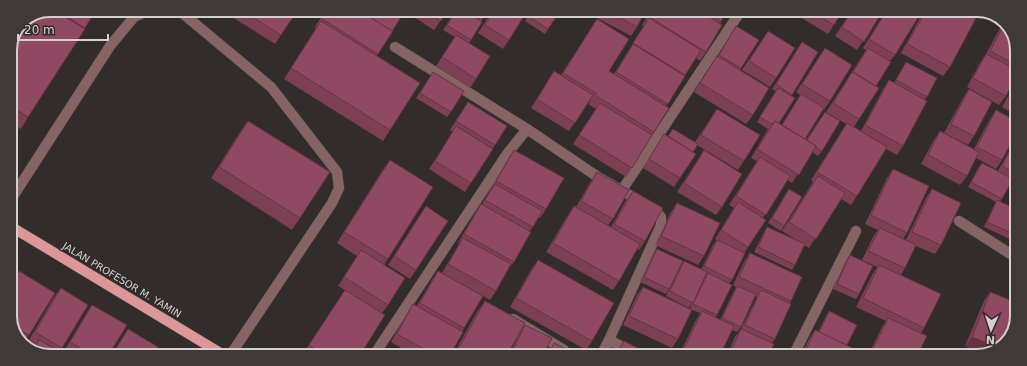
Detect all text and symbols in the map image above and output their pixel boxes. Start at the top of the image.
scale bar [18,16,108,42]
text: 20 m [24,23,55,37]
street label: JALAN PROFESOR M. YAMIN [60,240,183,320]
north arrow [971,310,1011,350]
text: N [986,333,995,346]

